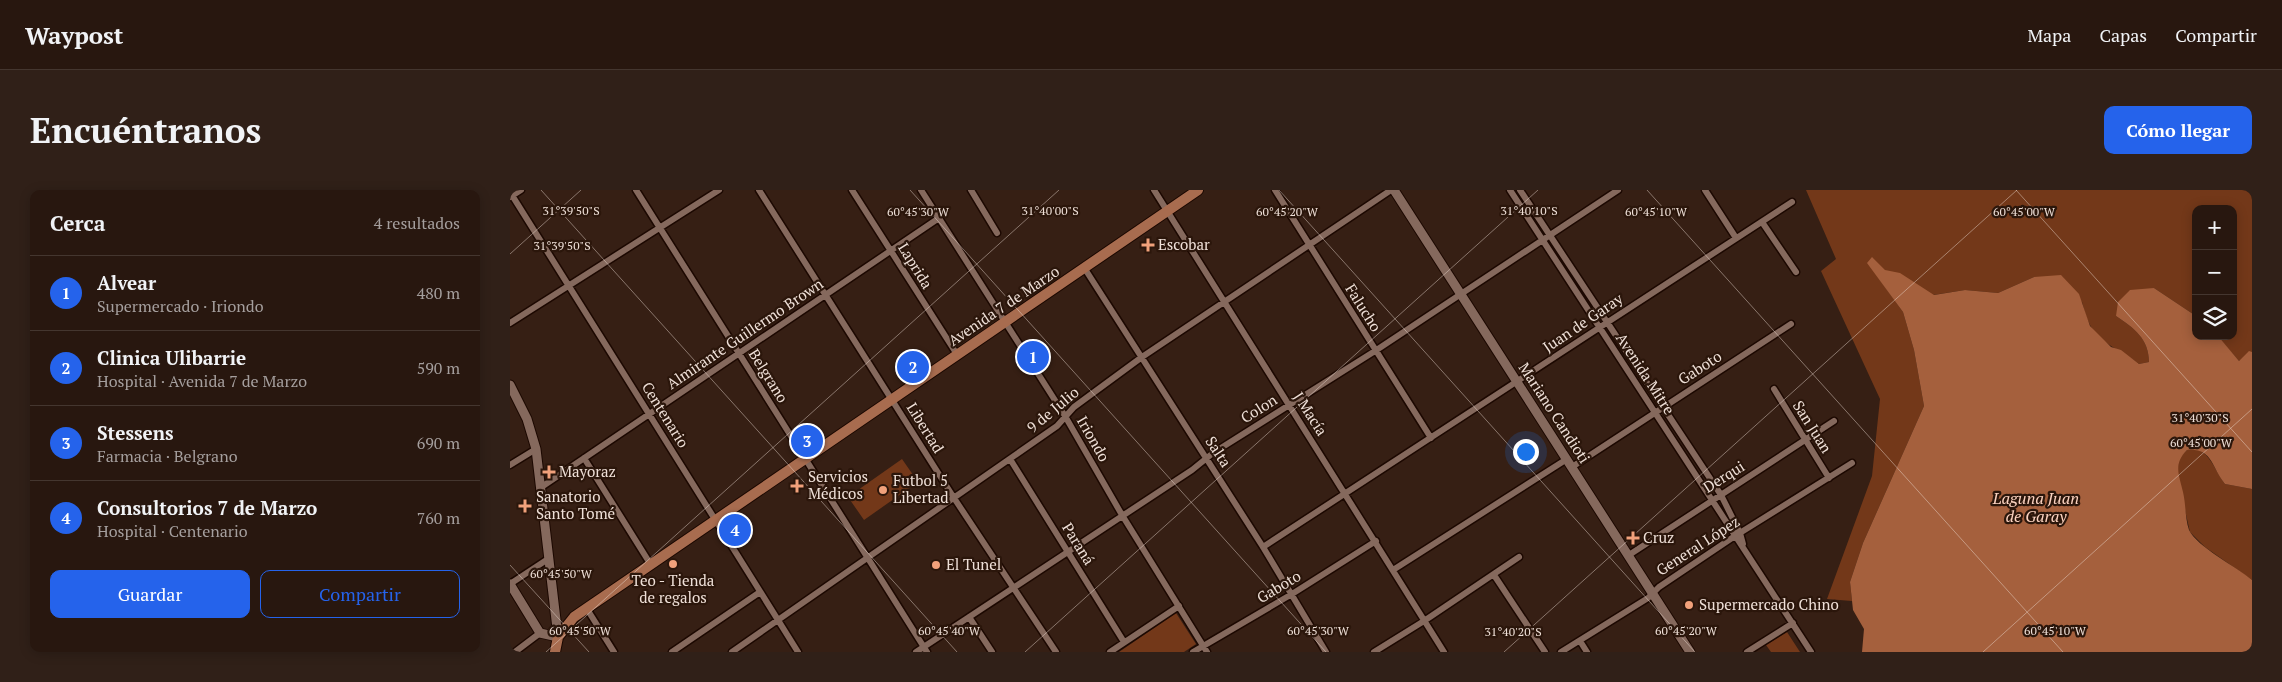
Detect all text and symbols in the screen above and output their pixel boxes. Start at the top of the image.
text: Waypost [25,19,123,51]
text: Mapa [2027,23,2071,47]
text: Capas [2099,23,2147,47]
text: Compartir [2175,23,2257,47]
button: Cómo llegar [2104,106,2252,154]
text: Encuéntranos [30,107,261,153]
text: 31°39'50"S [542,203,600,218]
text: 31°40'00"S [1021,203,1079,218]
text: 31°40'10"S [1500,203,1558,218]
text: 60°45'30"W [887,204,950,219]
text: 60°45'20"W [1256,204,1319,219]
text: 60°45'10"W [1625,204,1688,219]
text: 60°45'00"W [1993,204,2056,219]
map controls [2192,205,2237,340]
button: + [2192,205,2237,250]
text: Cerca [50,209,105,237]
text: 4 resultados [374,212,460,234]
place label: Escobar [1158,234,1210,254]
text: 31°39'50"S [533,238,591,253]
street label: Laprida [894,239,938,293]
marker: Escobar [1142,239,1154,251]
button: − [2192,250,2237,295]
street label: Avenida 7 de Marzo [944,261,1063,350]
text: Alvear [97,270,156,295]
street label: Almirante Guillermo Brown [662,273,827,393]
street label: Falucho [1341,280,1386,335]
text: 1 [61,282,71,304]
text: 480 m [417,282,460,304]
street label: Juan de Garay [1539,288,1627,356]
text: Supermercado · Iriondo [97,295,264,317]
button: layers [2192,295,2237,340]
street label: Avenida Mitre [1612,329,1680,418]
pin: 1 [1017,338,1049,376]
text: Clinica Ulibarrie [97,345,246,370]
street label: Belgrano [745,345,793,406]
street label: Gaboto [1674,346,1725,389]
pin: 2 [897,348,929,386]
text: 2 [61,357,71,379]
text: 590 m [417,357,460,379]
street label: Mariano Candioti [1515,358,1595,467]
text: Hospital · Avenida 7 de Marzo [97,370,307,392]
street label: Centenario [638,378,694,451]
street label: 9 de Julio [1022,382,1083,437]
street label: J Macía [1289,388,1333,440]
street label: Colon [1236,389,1281,427]
street label: San Juan [1789,396,1837,457]
street label: Libertad [903,399,949,456]
text: 31°40'30"S [2171,410,2229,425]
street label: Iriondo [1073,412,1115,465]
text: Stessens [97,420,174,445]
pin: 3 [791,422,823,460]
text: 3 [61,432,71,454]
text: 690 m [417,432,460,454]
street label: Salta [1201,432,1237,471]
text: 60°45'00"W [2170,435,2233,450]
your location [1513,439,1539,465]
text: Farmacia · Belgrano [97,445,237,467]
street label: Derqui [1699,456,1748,497]
place label: Mayoraz [559,461,616,481]
marker: Mayoraz [543,466,555,478]
place label: Servicios Médicos [808,466,868,503]
place label: Futbol 5 Libertad [893,470,949,507]
marker: Servicios Médicos [790,479,804,493]
marker: Futbol 5 Libertad [877,484,889,496]
place label: Sanatorio Santo Tomé [536,486,615,523]
water label: Laguna Juan de Garay [1992,487,2079,527]
text: Consultorios 7 de Marzo [97,495,317,520]
marker: Sanatorio Santo Tomé [518,499,532,513]
text: 4 [61,507,71,529]
text: 760 m [417,507,460,529]
pin: 4 [719,511,751,549]
street label: General López [1652,511,1743,580]
street label: Paraná [1058,519,1100,569]
text: Hospital · Centenario [97,520,248,542]
place label: Cruz [1643,527,1674,547]
marker: Cruz [1627,532,1639,544]
place label: El Tunel [946,554,1001,574]
marker: Teo - Tienda de regalos [667,558,679,570]
marker: El Tunel [930,559,942,571]
street label: Gaboto [1253,565,1304,607]
text: 60°45'50"W [530,566,593,581]
button: Guardar [50,570,250,618]
button: Compartir [260,570,460,618]
place label: Teo - Tienda de regalos [632,570,715,607]
place label: Supermercado Chino [1699,594,1839,614]
marker: Supermercado Chino [1683,599,1695,611]
text: 60°45'50"W [549,623,612,638]
text: 60°45'40"W [918,623,981,638]
text: 60°45'30"W [1287,623,1350,638]
text: 60°45'20"W [1655,623,1718,638]
text: 60°45'10"W [2024,623,2087,638]
text: 31°40'20"S [1484,624,1542,639]

